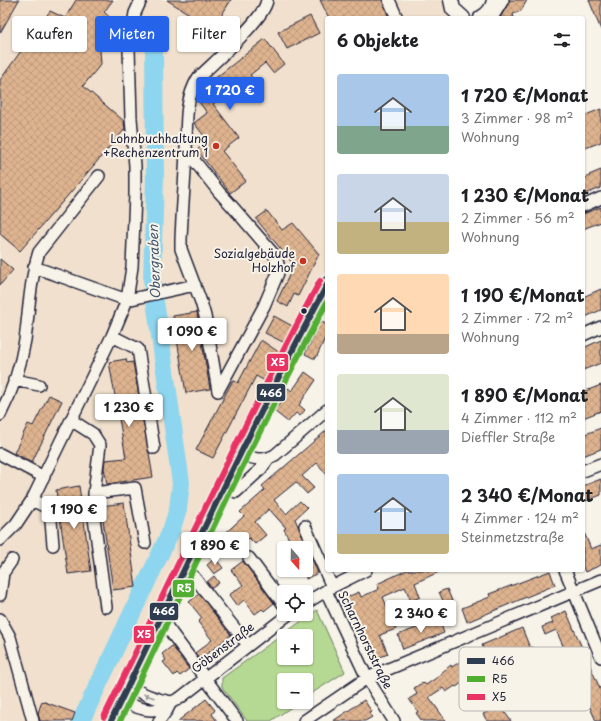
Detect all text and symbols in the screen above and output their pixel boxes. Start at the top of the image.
chip: Kaufen [12,16,87,52]
chip: Mieten [95,16,169,52]
chip: Filter [177,16,240,52]
text: 6 Objekte [337,27,419,53]
icon: filters [551,29,573,51]
pin: 1 720 € [193,77,267,111]
text: 1 720 € [205,80,255,99]
text: 1 720 €/Monat [461,82,588,108]
icon: home [369,90,417,138]
text: 3 Zimmer · 98 m² [461,108,574,127]
text: Wohnung [461,127,520,146]
place label: Lohnbuchhaltung +Rechenzentrum 1 [103,129,208,161]
marker: Lohnbuchhaltung +Rechenzentrum 1 [211,141,221,151]
text: 1 230 €/Monat [461,182,589,208]
icon: home [369,190,417,238]
text: 2 Zimmer · 56 m² [461,208,575,227]
water label: Obergraben [143,224,164,300]
text: Wohnung [461,227,520,246]
place label: Sozialgebäude Holzhof [214,244,296,276]
marker: Sozialgebäude Holzhof [298,256,308,266]
text: 1 190 €/Monat [461,282,585,308]
icon: home [369,290,417,338]
unlabelled marker [299,306,309,316]
text: 2 Zimmer · 72 m² [461,308,573,327]
pin: 1 090 € [155,318,229,352]
text: 1 090 € [167,321,217,340]
text: Wohnung [461,327,520,346]
line badge: X5 [266,353,289,372]
text: X5 [270,353,285,370]
text: 1 890 €/Monat [461,382,588,408]
line badge: 466 [256,383,286,402]
text: 466 [260,384,282,401]
icon: home [369,390,417,438]
pin: 1 230 € [92,394,166,428]
text: 1 230 € [104,397,154,416]
text: 4 Zimmer · 112 m² [461,408,577,427]
text: Dieffler Straße [461,427,555,446]
text: 2 340 €/Monat [461,482,593,508]
icon: home [369,490,417,538]
pin: 1 190 € [37,496,111,530]
text: 1 190 € [51,499,97,518]
text: 4 Zimmer · 124 m² [461,508,579,527]
text: Steinmetzstraße [461,527,564,546]
pin: 1 890 € [178,532,252,566]
text: 1 890 € [190,535,240,554]
north arrow [277,541,313,577]
map controls [277,541,313,709]
line badge: R5 [172,579,195,598]
text: R5 [176,579,192,596]
button: locate [277,585,313,621]
street label: Scharnhorststraße [334,587,398,692]
pin: 2 340 € [384,600,458,634]
line badge: 466 [149,602,179,621]
text: 466 [153,602,175,619]
text: 2 340 € [394,603,448,622]
street label: Göbenstraße [187,618,258,677]
line badge: X5 [133,625,155,644]
text: X5 [136,625,151,642]
button: + [277,629,313,665]
legend [459,647,591,711]
text: 466 [492,652,514,669]
text: R5 [492,670,507,687]
button: − [277,673,313,709]
text: X5 [492,688,506,705]
one-way arrow [142,693,154,699]

